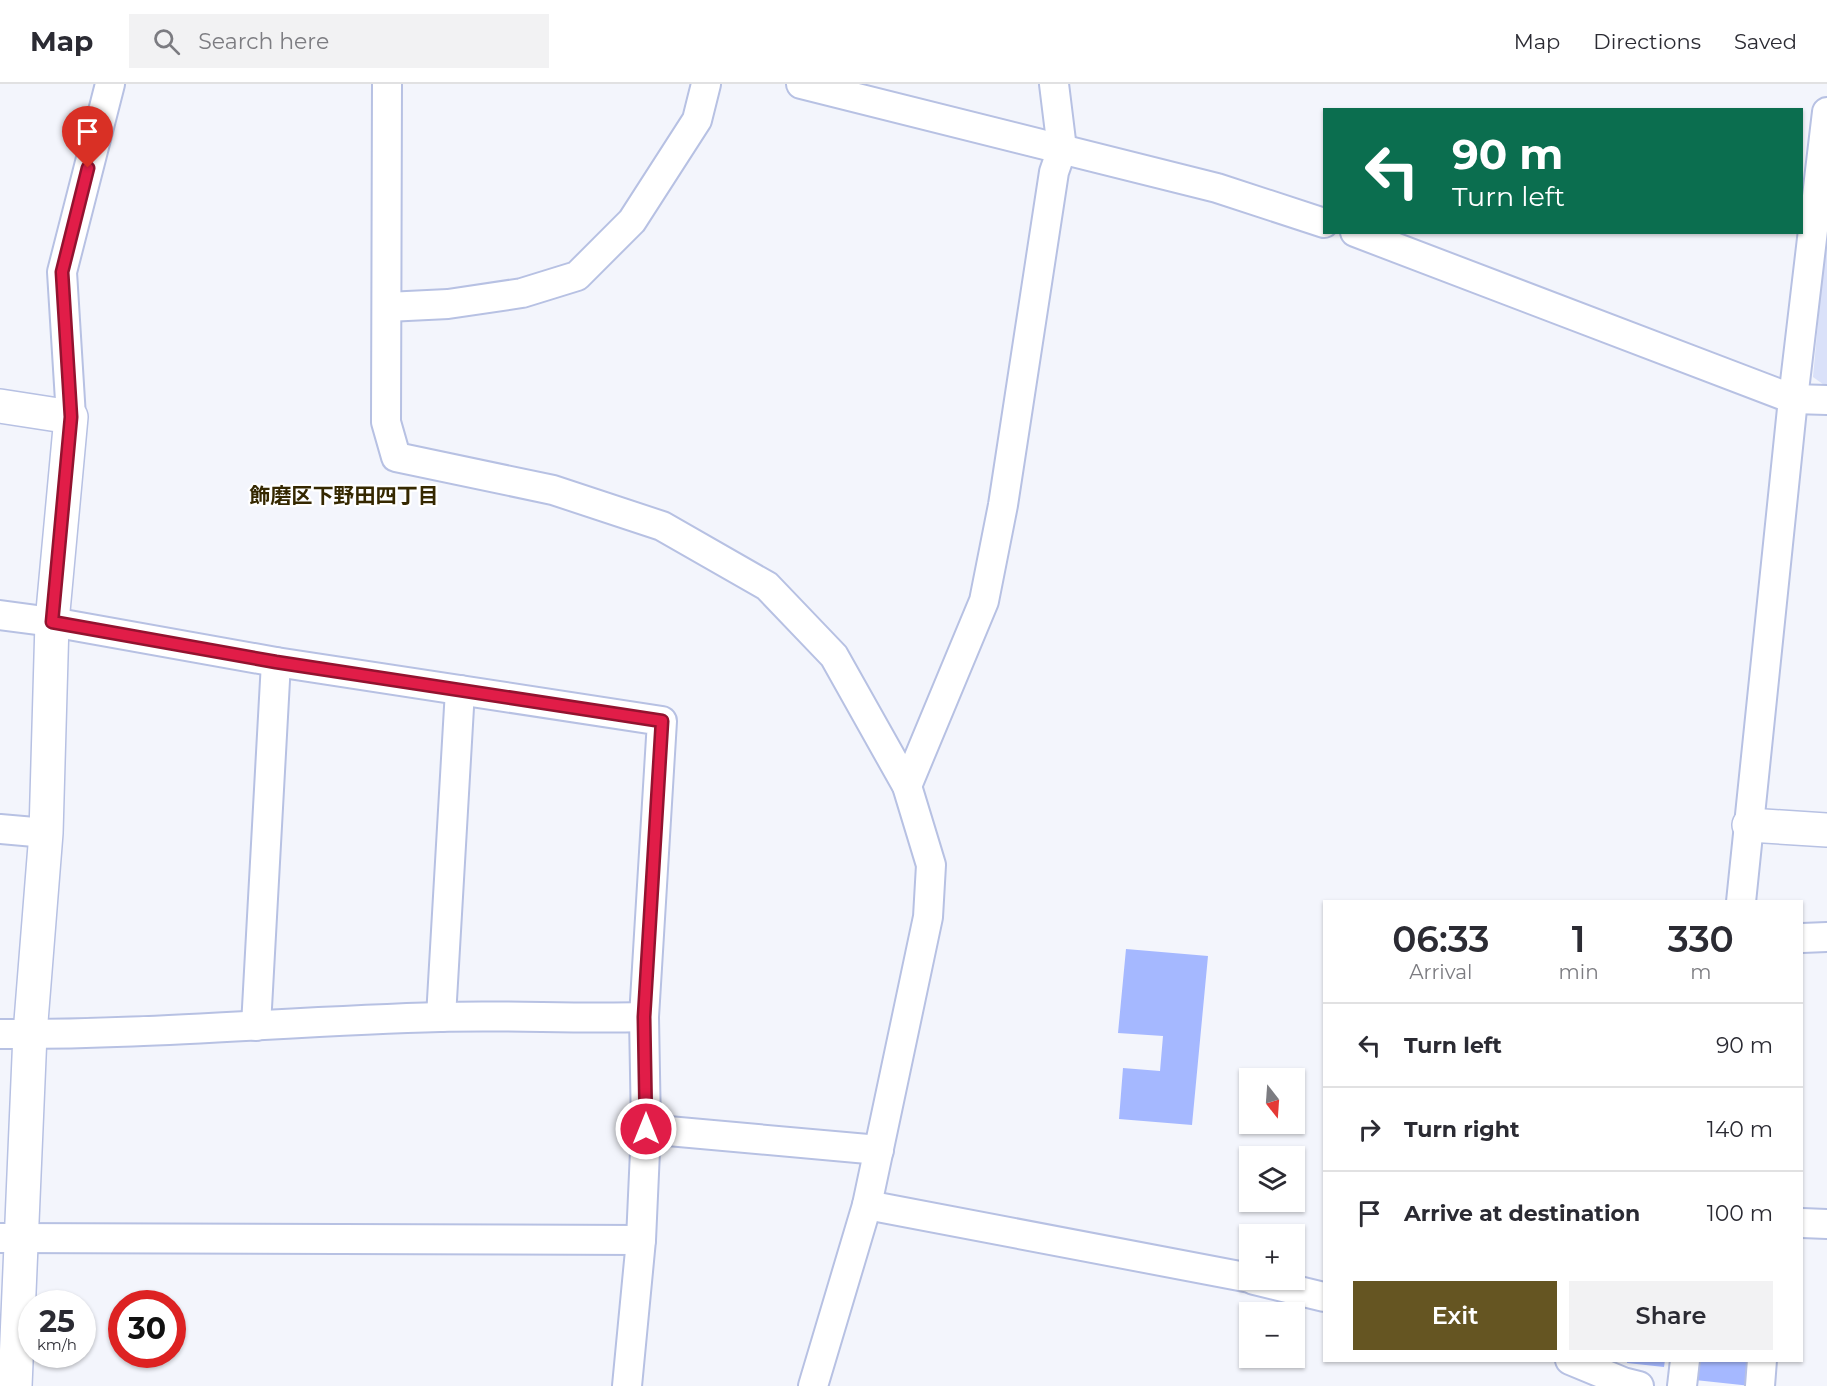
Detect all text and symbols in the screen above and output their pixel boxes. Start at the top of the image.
search box [129,14,549,68]
text: Map [30,24,93,58]
icon: search [150,25,183,58]
text: Search here [198,28,329,55]
text: Map [1514,29,1560,54]
text: Directions [1593,29,1701,54]
text: Saved [1734,29,1797,54]
pin [62,106,113,168]
icon: arrive [71,115,104,148]
text: 90 m [1452,128,1563,180]
icon: left [1353,132,1431,210]
text: Turn left [1452,180,1565,213]
district label: 飾磨区下野田四丁目 [250,483,439,508]
text: 06:33 [1392,917,1489,961]
text: 1 [1572,917,1586,961]
text: 330 [1668,917,1734,961]
text: Arrival [1409,960,1472,984]
text: min [1559,960,1599,984]
text: m [1690,960,1711,984]
icon: left [1353,1029,1386,1062]
text: Turn left [1404,1032,1502,1059]
text: 90 m [1716,1032,1773,1059]
north arrow [1239,1068,1305,1134]
map controls [1239,1068,1305,1368]
position arrow [614,1097,678,1161]
icon: right [1353,1113,1386,1146]
text: Turn right [1404,1116,1519,1143]
text: 140 m [1707,1116,1773,1143]
button: layers [1239,1146,1305,1212]
icon: arrive [1353,1197,1386,1230]
text: Arrive at destination [1404,1200,1640,1227]
text: 100 m [1707,1200,1773,1227]
button: + [1239,1224,1305,1290]
button: Exit [1353,1281,1557,1350]
button: Share [1569,1281,1773,1350]
speed limit sign: 30 [108,1290,186,1368]
button: − [1239,1302,1305,1368]
text: 25 [39,1303,75,1340]
text: km/h [37,1335,77,1354]

